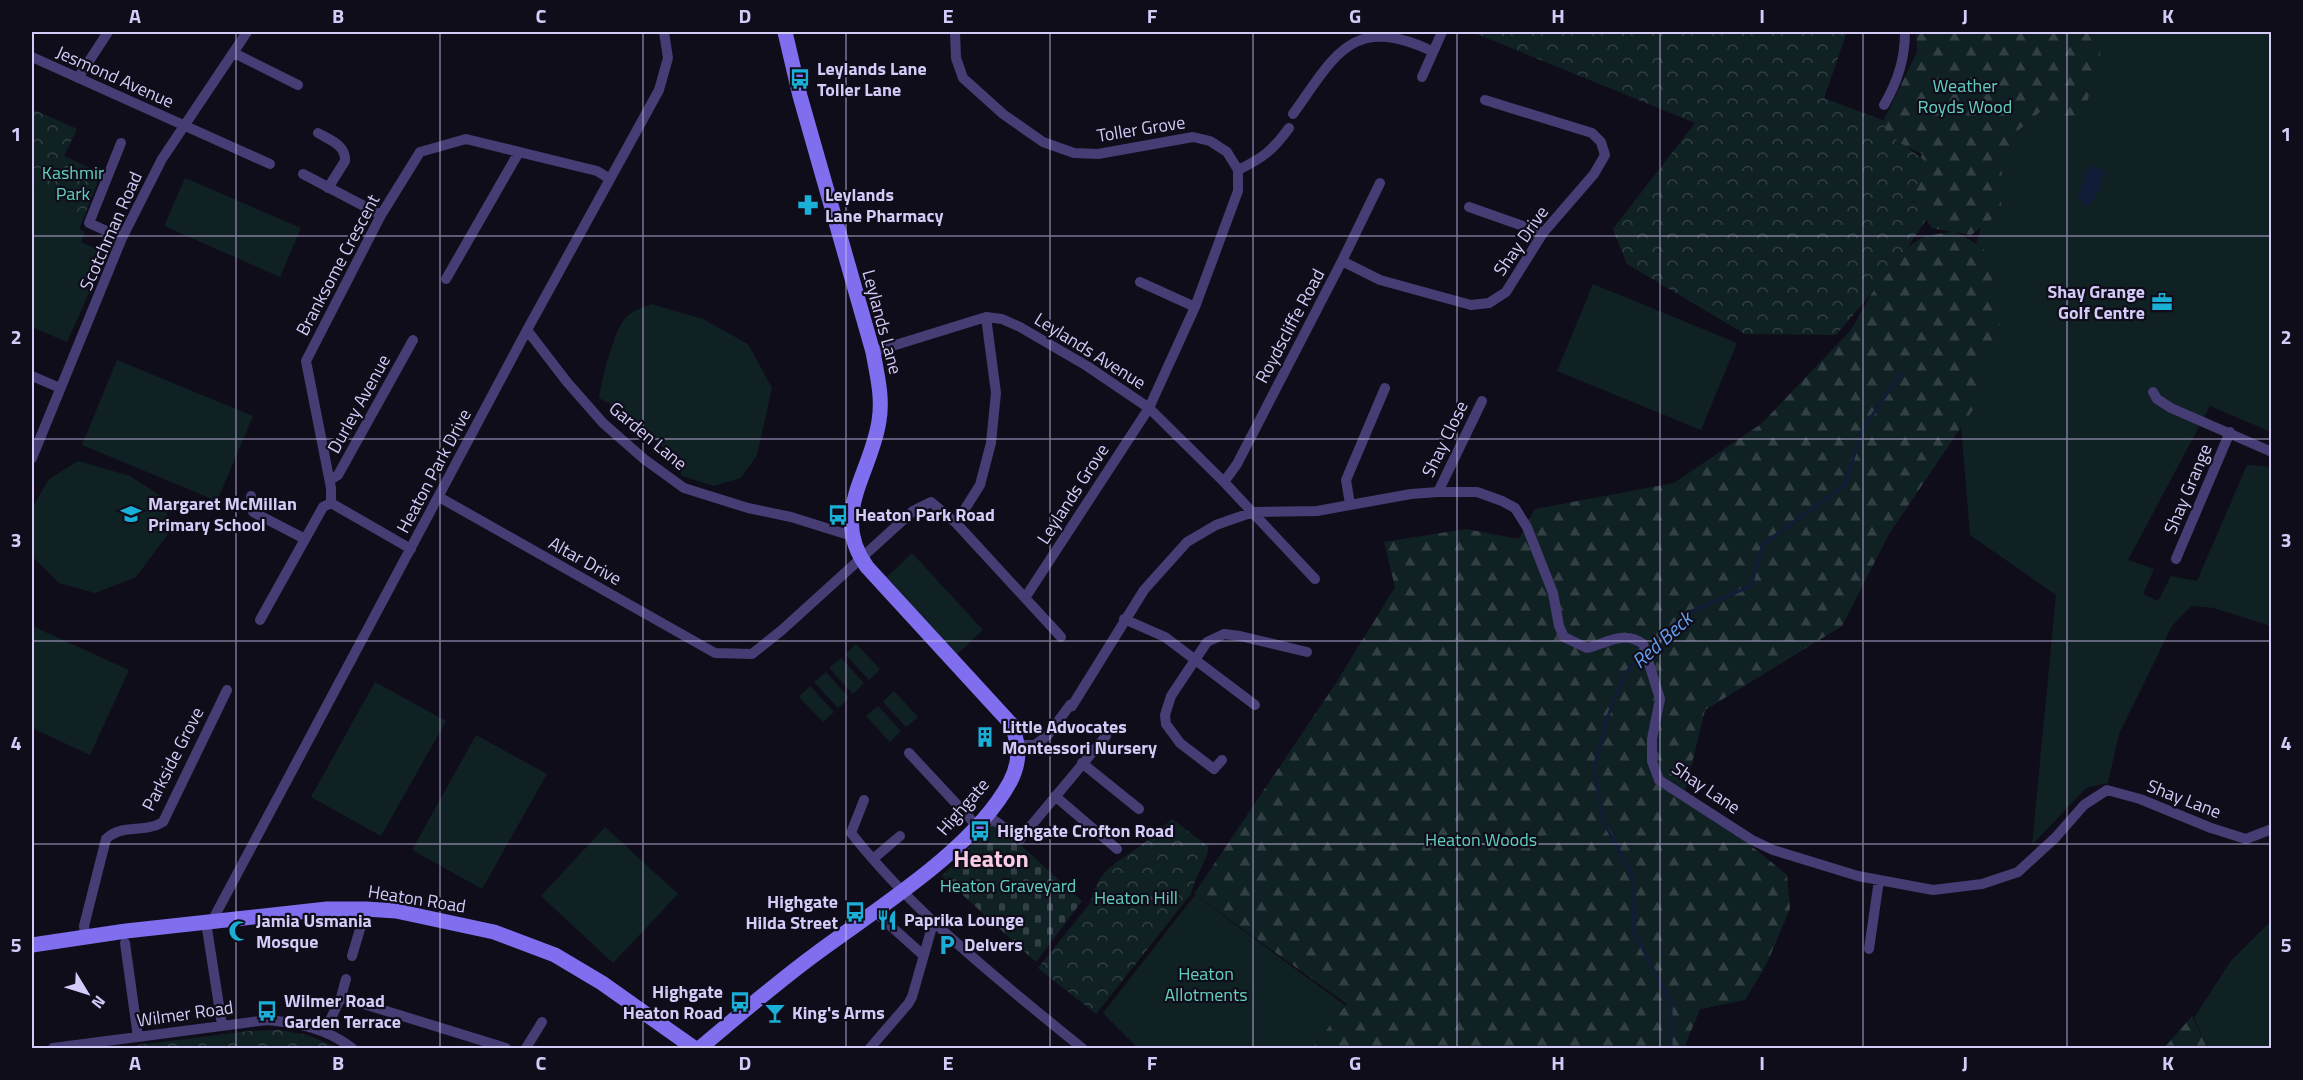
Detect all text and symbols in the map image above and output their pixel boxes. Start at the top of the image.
text: A [129,0,141,31]
text: B [332,0,344,31]
text: C [536,0,547,31]
text: D [739,0,751,31]
text: E [942,0,954,31]
text: F [1147,0,1158,31]
text: G [1349,0,1361,31]
text: H [1551,0,1565,31]
text: I [1759,0,1765,31]
text: J [1962,0,1968,31]
text: K [2162,0,2174,31]
street label: Jesmond Avenue [52,38,179,115]
place label: Leylands Lane Toller Lane [817,55,927,103]
bus stop icon: Leylands Lane Toller Lane [788,67,812,91]
park label: Weather Royds Wood [1918,72,2012,120]
street label: Toller Grove [1095,108,1187,149]
text: 1 [10,118,22,149]
text: 1 [2280,118,2292,149]
park label: Kashmir Park [42,159,104,207]
street label: Scotchman Road [72,167,149,294]
place label: Leylands Lane Pharmacy [825,181,944,229]
street label: Branksome Crescent [289,189,387,340]
pharmacy icon: Leylands Lane Pharmacy [796,193,820,217]
street label: Shay Drive [1486,200,1555,281]
street label: Roydscliffe Road [1248,264,1331,388]
street label: Leylands Lane [856,267,909,377]
place label: Shay Grange Golf Centre [2048,278,2145,326]
office icon: Shay Grange Golf Centre [2150,290,2174,314]
street label: Leylands Avenue [1029,305,1151,396]
text: 2 [10,321,22,352]
text: 2 [2280,321,2292,352]
street label: Durley Avenue [320,349,397,458]
street label: Garden Lane [603,395,693,476]
street label: Shay Close [1414,396,1475,482]
street label: Heaton Park Drive [389,404,478,538]
street label: Leylands Grove [1030,438,1115,549]
street label: Shay Grange [2156,440,2219,538]
place label: Margaret McMillan Primary School [148,490,297,538]
place label: Heaton Park Road [855,501,995,528]
school or university icon: Margaret McMillan Primary School [119,502,143,526]
bus stop icon: Heaton Park Road [826,503,850,527]
text: 3 [10,524,22,555]
text: 3 [2280,524,2292,555]
street label: Altar Drive [544,529,627,592]
water label: Red Beck [1624,602,1701,675]
street label: Parkside Grove [135,702,210,815]
place label: Little Advocates Montessori Nursery [1002,713,1157,761]
building icon: Little Advocates Montessori Nursery [973,725,997,749]
text: 4 [10,727,22,758]
text: 4 [2280,727,2292,758]
street label: Shay Lane [1667,755,1746,820]
street label: Highgate [930,772,995,841]
street label: Shay Lane [2143,772,2225,825]
place label: Highgate Crofton Road [997,817,1174,844]
bus stop icon: Highgate Crofton Road [968,819,992,843]
park label: Heaton Woods [1425,826,1537,853]
district label: Heaton [953,840,1029,876]
park label: Heaton Graveyard [940,872,1076,899]
street label: Heaton Road [366,877,468,920]
park label: Heaton Hill [1094,884,1178,911]
place label: Highgate Hilda Street [745,888,838,936]
bus stop icon: Highgate Hilda Street [843,900,867,924]
place label: Paprika Lounge [904,906,1024,933]
place label: Jamia Usmania Mosque [256,907,372,955]
restaurant icon: Paprika Lounge [875,908,899,932]
mosque icon: Jamia Usmania Mosque [227,919,251,943]
text: 5 [10,929,22,960]
text: 5 [2280,929,2292,960]
place label: Delvers [964,931,1023,958]
parking icon: Delvers [935,933,959,957]
park label: Heaton Allotments [1164,960,1248,1008]
north arrow [57,963,117,1023]
place label: Highgate Heaton Road [623,978,723,1026]
place label: Wilmer Road Garden Terrace [284,987,401,1035]
text: N [86,990,112,1014]
bus stop icon: Highgate Heaton Road [728,990,752,1014]
street label: Wilmer Road [135,993,235,1034]
bus stop icon: Wilmer Road Garden Terrace [255,999,279,1023]
place label: King's Arms [792,999,885,1026]
bar icon: King's Arms [763,1001,787,1025]
text: A [129,1047,141,1078]
text: B [332,1047,344,1078]
text: C [536,1047,547,1078]
text: D [739,1047,751,1078]
text: E [942,1047,954,1078]
text: F [1147,1047,1158,1078]
text: G [1349,1047,1361,1078]
text: H [1551,1047,1565,1078]
text: I [1759,1047,1765,1078]
text: J [1962,1047,1968,1078]
text: K [2162,1047,2174,1078]

